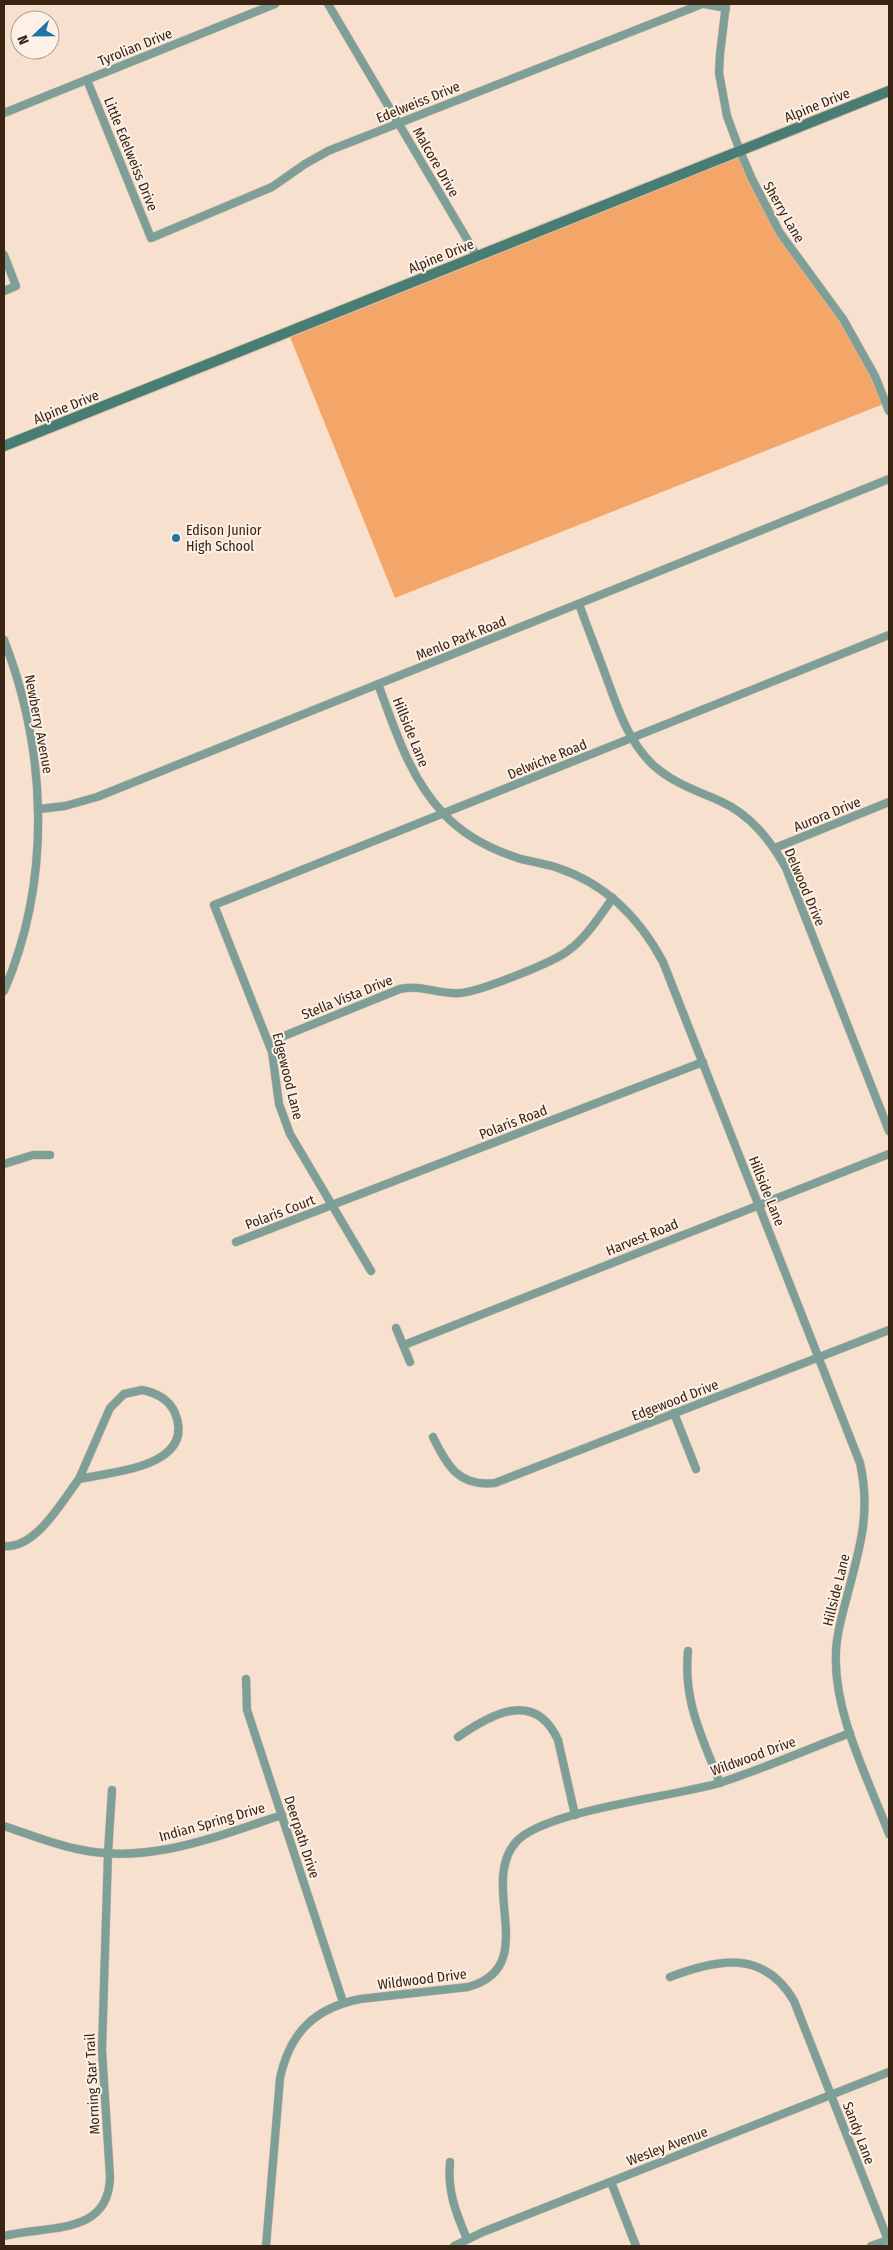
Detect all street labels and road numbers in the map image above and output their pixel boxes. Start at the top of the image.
street label: Tyrolian Drive [96,25,175,70]
street label: Edelweiss Drive [374,78,463,127]
street label: Alpine Drive [782,85,853,126]
street label: Little Edelweiss Drive [100,95,161,214]
street label: Malcore Drive [409,124,462,200]
street label: Sherry Lane [759,179,808,246]
street label: Alpine Drive [406,236,477,277]
street label: Alpine Drive [31,387,102,428]
street label: Menlo Park Road [414,613,509,664]
street label: Newberry Avenue [21,673,56,775]
street label: Hillside Lane [389,695,432,770]
street label: Delwiche Road [505,736,589,783]
street label: Aurora Drive [791,793,863,836]
street label: Delwood Drive [780,846,829,929]
street label: Stella Vista Drive [299,971,395,1023]
street label: Edgewood Lane [268,1031,307,1121]
street label: Polaris Road [477,1102,550,1143]
street label: Hillside Lane [745,1154,788,1229]
street label: Polaris Court [243,1191,318,1234]
street label: Harvest Road [604,1215,681,1260]
street label: Edgewood Drive [629,1376,721,1425]
street label: Hillside Lane [819,1552,854,1628]
street label: Wildwood Drive [708,1733,798,1780]
street label: Deerpath Drive [280,1794,323,1881]
street label: Indian Spring Drive [157,1799,267,1846]
street label: Wildwood Drive [377,1966,468,1993]
street label: Morning Star Trail [81,2033,104,2135]
street label: Sandy Lane [839,2100,878,2167]
street label: Wesley Avenue [624,2123,710,2170]

